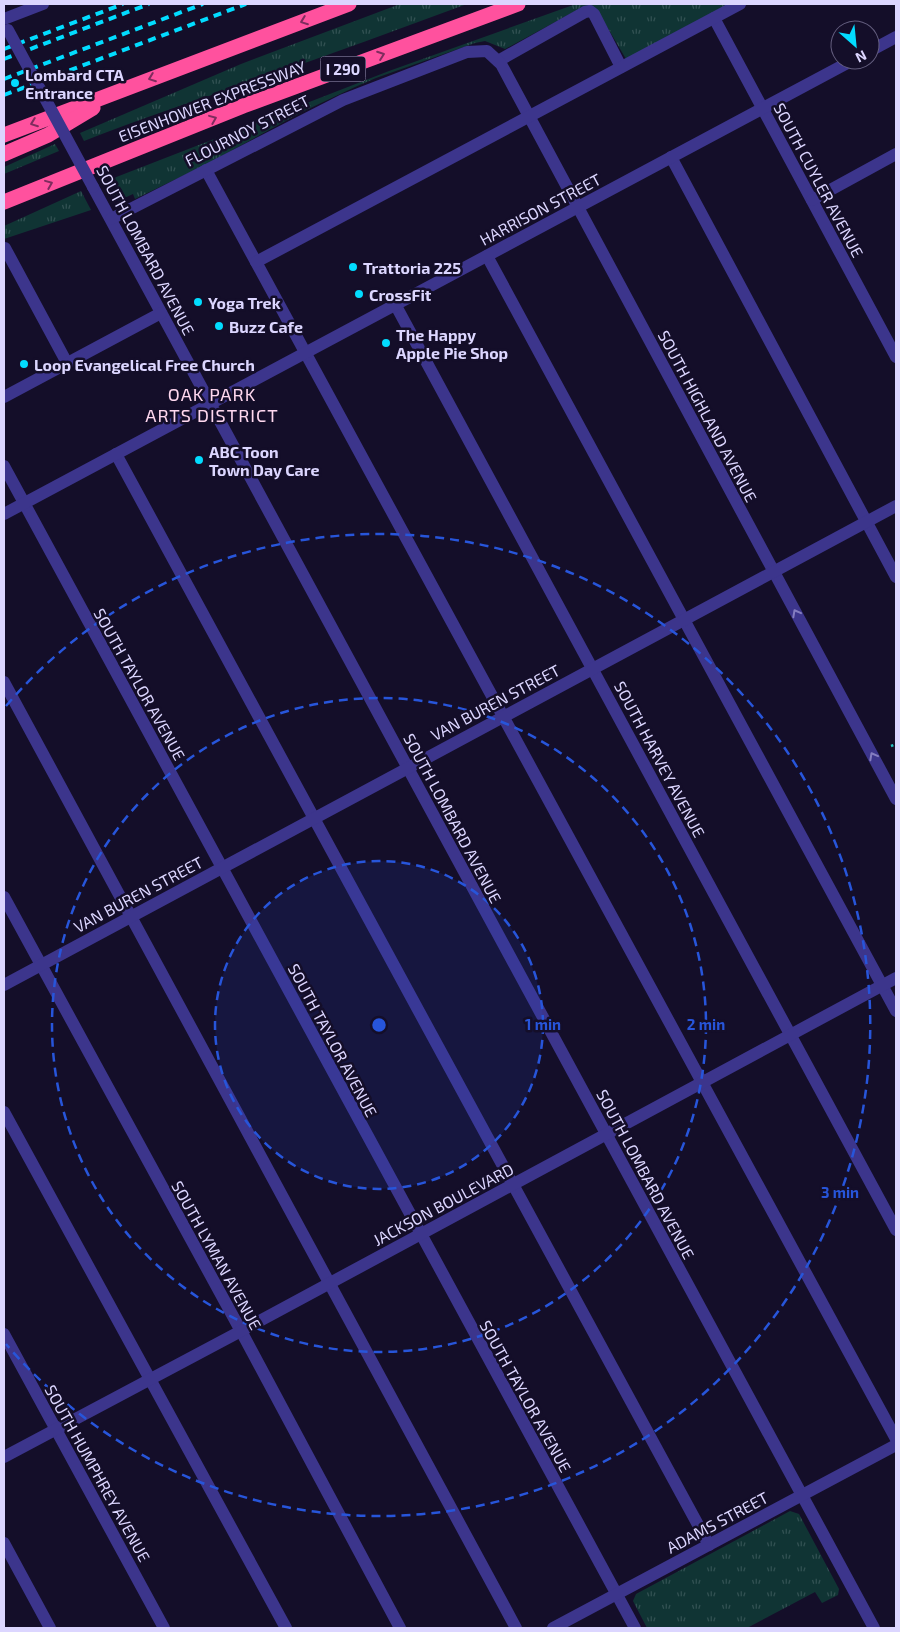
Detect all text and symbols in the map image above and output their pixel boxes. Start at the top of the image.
one-way arrow [300,15,309,25]
north arrow [830,20,880,70]
text: N [853,47,869,67]
one-way arrow [376,51,385,61]
street label: EISENHOWER EXPRESSWAY [116,56,308,146]
road number: I 290 [320,56,366,82]
place label: Lombard CTA Entrance [25,65,125,102]
one-way arrow [148,72,156,82]
marker: Lombard CTA Entrance [9,77,21,89]
street label: FLOURNOY STREET [182,90,312,170]
street label: SOUTH CUYLER AVENUE [770,100,868,260]
one-way arrow [208,114,216,124]
one-way arrow [30,117,39,127]
street label: SOUTH LOMBARD AVENUE [93,162,199,338]
street label: HARRISON STREET [476,169,604,249]
one-way arrow [44,180,53,190]
place label: Trattoria 225 [363,258,461,277]
marker: Trattoria 225 [347,261,359,273]
place label: CrossFit [369,285,432,304]
marker: CrossFit [353,288,365,300]
place label: Yoga Trek [208,293,281,312]
marker: Yoga Trek [192,296,204,308]
place label: Buzz Cafe [229,317,303,336]
marker: Buzz Cafe [213,320,225,332]
place label: The Happy Apple Pie Shop [396,325,508,362]
street label: SOUTH HIGHLAND AVENUE [655,327,761,505]
marker: The Happy Apple Pie Shop [380,337,392,349]
place label: Loop Evangelical Free Church [34,355,255,374]
marker: Loop Evangelical Free Church [18,358,30,370]
district label: OAK PARK ARTS DISTRICT [145,383,279,426]
place label: ABC Toon Town Day Care [209,442,319,480]
marker: ABC Toon Town Day Care [193,454,205,466]
street label: SOUTH TAYLOR AVENUE [90,605,190,763]
one-way arrow [792,610,802,619]
street label: VAN BUREN STREET [427,660,563,744]
street label: SOUTH HARVEY AVENUE [611,678,709,840]
street label: SOUTH LOMBARD AVENUE [400,730,506,906]
one-way arrow [869,753,879,762]
street label: VAN BUREN STREET [70,852,206,936]
street label: SOUTH TAYLOR AVENUE [285,960,381,1120]
text: 1 min [525,1015,561,1033]
text: 2 min [687,1015,725,1033]
centre of rings [370,1016,388,1034]
street label: SOUTH LOMBARD AVENUE [593,1086,699,1262]
street label: JACKSON BOULEVARD [369,1159,517,1249]
street label: SOUTH LYMAN AVENUE [168,1177,266,1333]
text: 3 min [821,1183,859,1201]
street label: SOUTH TAYLOR AVENUE [476,1317,576,1475]
street label: SOUTH HUMPHREY AVENUE [41,1381,155,1565]
street label: ADAMS STREET [663,1487,771,1557]

